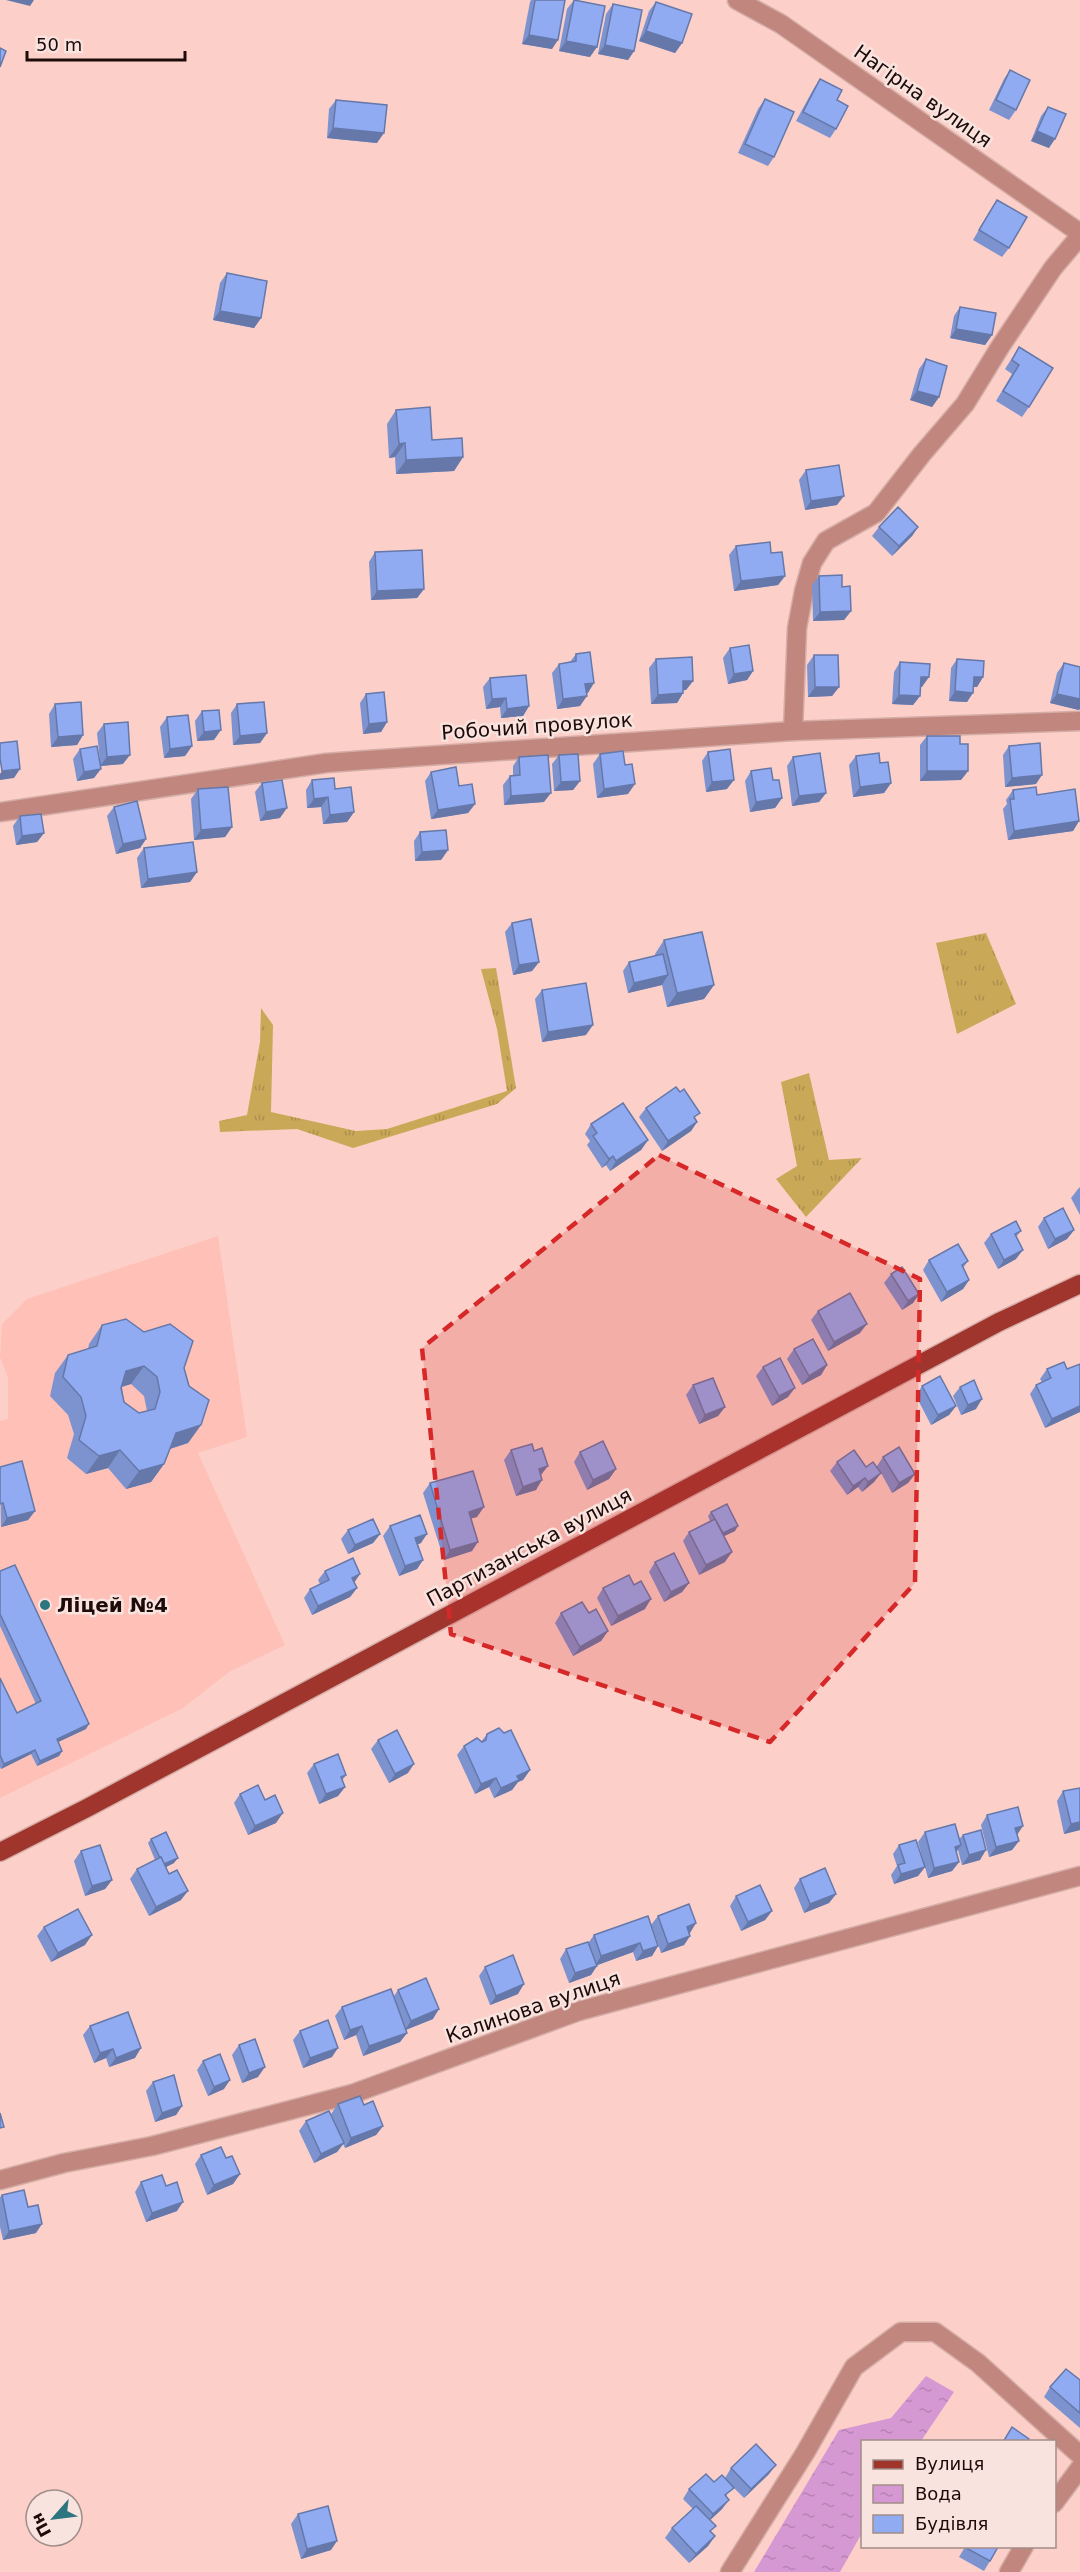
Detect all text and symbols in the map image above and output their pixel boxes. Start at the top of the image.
scale bar [27,24,184,62]
text: 50 m [36,34,82,55]
street label: Нагірна вулиця [849,39,997,153]
street label: Робочий провулок [441,707,633,745]
street label: Партизанська вулиця [422,1483,636,1611]
place label: Ліцей №4 [57,1593,168,1617]
marker: Ліцей №4 [38,1598,52,1612]
street label: Калинова вулиця [443,1966,623,2048]
legend [861,2440,1056,2548]
text: Вулиця [915,2453,984,2474]
text: Вода [915,2483,962,2504]
north arrow [24,2488,84,2548]
text: Пн [27,2510,55,2540]
text: Будівля [915,2513,988,2534]

